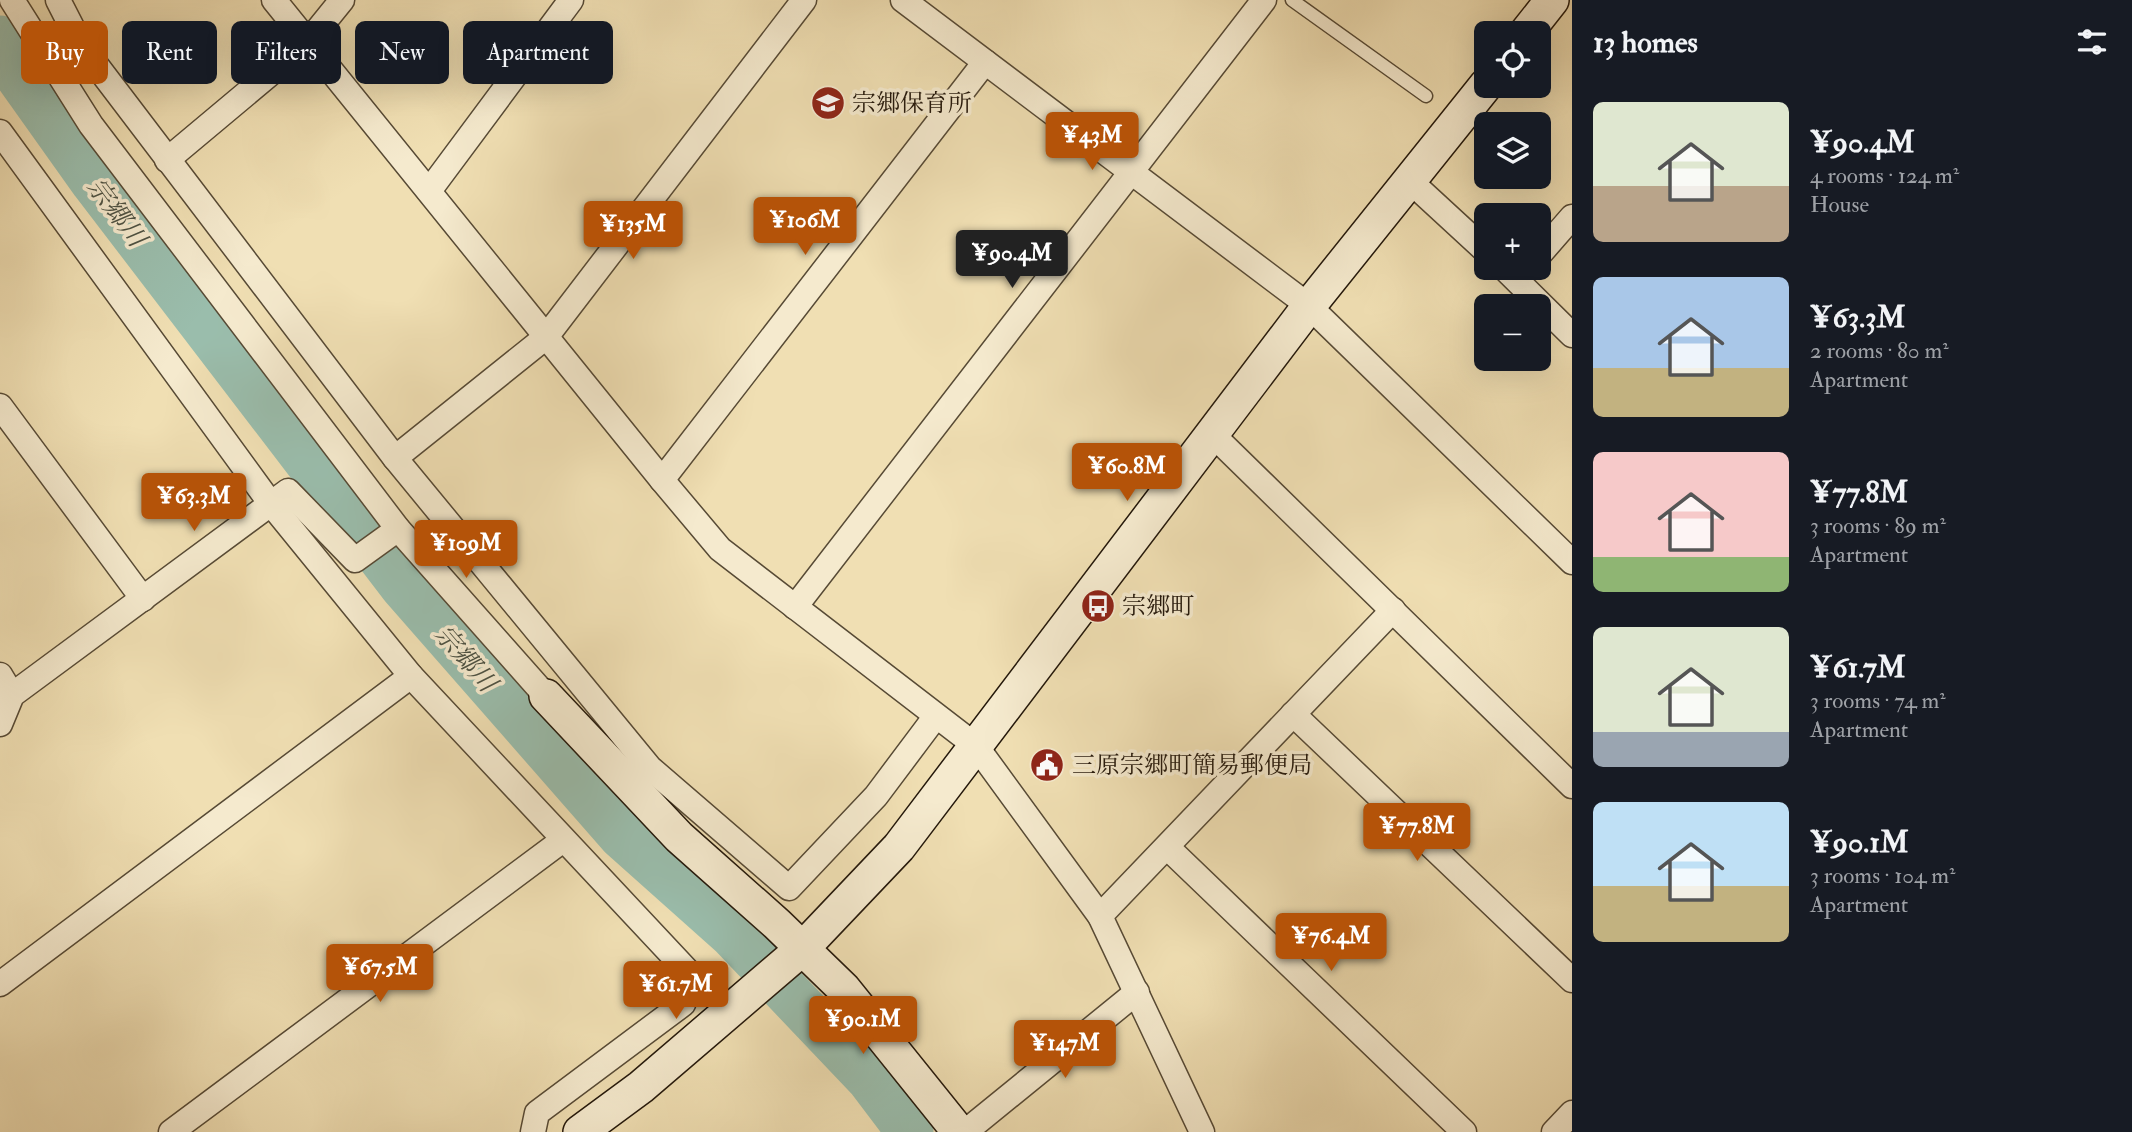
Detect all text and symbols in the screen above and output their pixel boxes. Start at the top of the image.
chip: Buy [21,21,108,84]
chip: Rent [122,21,217,84]
chip: Filters [231,21,341,84]
chip: New [355,21,449,84]
chip: Apartment [463,21,613,84]
map controls [1474,21,1551,371]
button: locate [1474,21,1551,98]
icon: filters [2073,23,2111,61]
text: 13 homes [1593,24,1698,61]
school or university icon: 宗郷保育所 [809,84,847,122]
place label: 宗郷保育所 [852,88,972,119]
button: layers [1474,112,1551,189]
pin: ¥43M [1051,113,1133,172]
text: ¥43M [1062,120,1122,149]
text: ¥90.4M [1810,124,1915,161]
icon: home [1649,130,1733,214]
text: 4 rooms · 124 m² [1810,161,1959,190]
water label: 宗郷川 [80,172,154,256]
text: House [1810,190,1869,219]
pin: ¥106M [756,198,854,257]
pin: ¥135M [584,202,682,261]
button: + [1474,203,1551,280]
text: ¥106M [770,205,841,234]
text: ¥135M [600,209,666,238]
pin: ¥90.4M [955,230,1069,290]
text: ¥90.4M [972,238,1052,267]
button: − [1474,294,1551,371]
text: ¥63.3M [1810,299,1906,336]
icon: home [1649,305,1733,389]
text: 2 rooms · 80 m² [1810,336,1949,365]
text: Apartment [1810,365,1908,394]
pin: ¥60.8M [1070,444,1184,503]
text: ¥60.8M [1088,451,1166,480]
pin: ¥63.3M [137,474,251,533]
text: ¥77.8M [1810,474,1908,511]
icon: home [1649,480,1733,564]
text: ¥63.3M [157,481,231,510]
text: 3 rooms · 89 m² [1810,511,1946,540]
pin: ¥109M [417,520,515,580]
text: ¥109M [430,528,502,557]
text: Apartment [1810,540,1908,569]
bus stop icon: 宗郷町 [1079,587,1117,625]
place label: 宗郷町 [1122,591,1194,622]
water label: 宗郷川 [428,619,505,701]
text: ¥61.7M [1810,649,1906,686]
icon: home [1649,655,1733,739]
text: 3 rooms · 74 m² [1810,686,1946,715]
text: Apartment [1810,715,1908,744]
public building icon: 三原宗郷町簡易郵便局 [1028,746,1066,784]
place label: 三原宗郷町簡易郵便局 [1072,750,1312,781]
pin: ¥77.8M [1360,804,1474,863]
text: ¥77.8M [1379,811,1455,840]
text: ¥90.1M [1810,824,1909,861]
icon: home [1649,830,1733,914]
text: 3 rooms · 104 m² [1810,861,1956,890]
text: Apartment [1810,890,1908,919]
pin: ¥76.4M [1274,914,1388,973]
text: ¥76.4M [1292,921,1370,950]
pin: ¥67.5M [323,944,437,1004]
text: ¥67.5M [342,952,418,981]
pin: ¥61.7M [619,962,733,1021]
text: ¥61.7M [639,969,713,998]
pin: ¥90.1M [806,996,920,1056]
text: ¥90.1M [825,1004,901,1033]
pin: ¥147M [1016,1020,1114,1080]
text: ¥147M [1030,1028,1100,1057]

